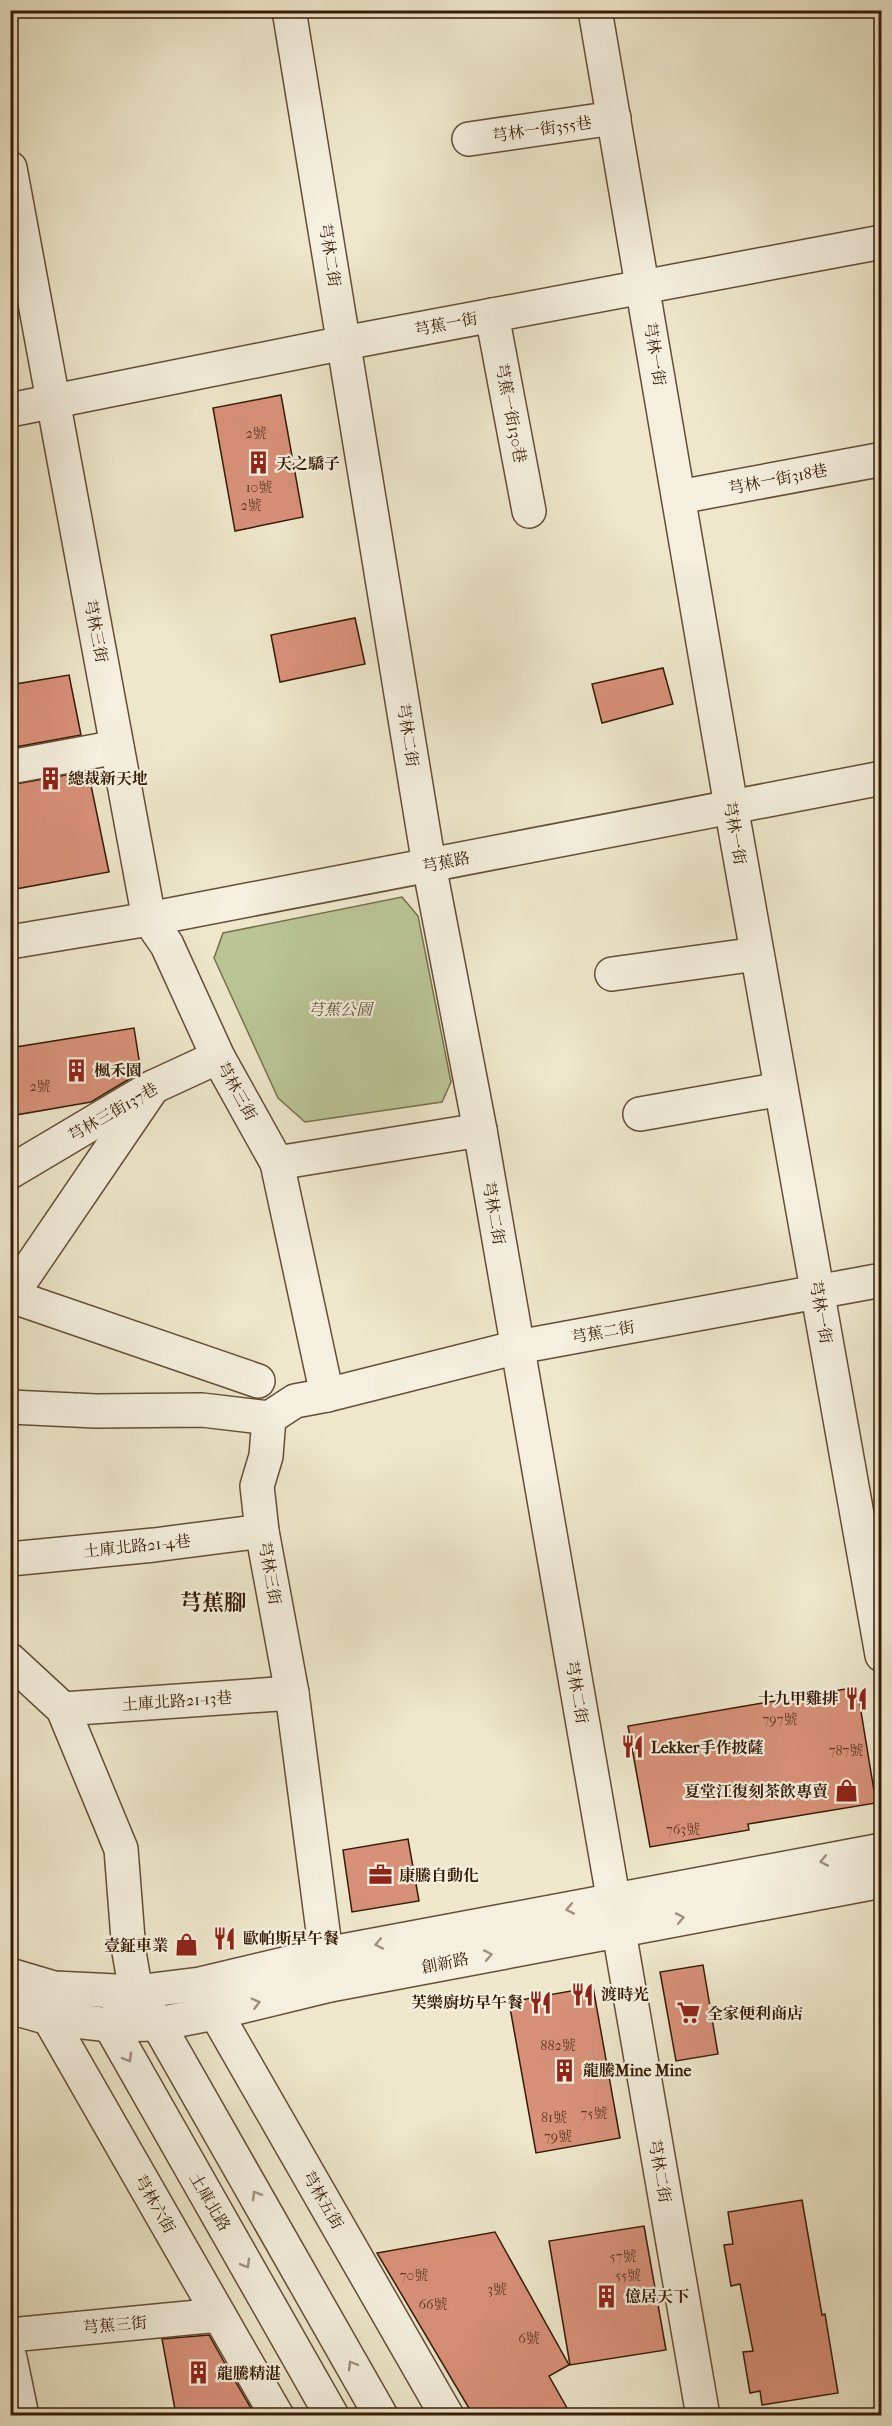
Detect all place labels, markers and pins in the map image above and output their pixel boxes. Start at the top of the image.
building icon: 天之驕子 [245,450,271,476]
place label: 天之驕子 [276,454,340,473]
building icon: 總裁新天地 [37,765,63,791]
place label: 總裁新天地 [68,769,148,788]
building icon: 楓禾園 [63,1057,89,1083]
place label: 楓禾園 [94,1061,142,1080]
restaurant icon: 十九甲雞排 [843,1685,869,1711]
place label: 十九甲雞排 [758,1689,838,1708]
restaurant icon: Lekker手作披薩 [620,1734,646,1760]
place label: Lekker手作披薩 [651,1738,764,1757]
shop icon: 夏堂江復刻茶飲專賣 [833,1778,859,1804]
place label: 夏堂江復刻茶飲專賣 [684,1782,828,1801]
office icon: 康騰自動化 [368,1862,394,1888]
place label: 康騰自動化 [399,1866,479,1885]
restaurant icon: 歐帕斯早午餐 [212,1925,238,1951]
place label: 歐帕斯早午餐 [243,1929,339,1948]
shop icon: 壹鉦車業 [173,1932,199,1958]
place label: 壹鉦車業 [104,1936,168,1955]
restaurant icon: 渡時光 [570,1981,596,2007]
place label: 渡時光 [601,1985,649,2004]
restaurant icon: 芙樂廚坊早午餐 [528,1989,554,2015]
place label: 芙樂廚坊早午餐 [411,1993,523,2012]
supermarket icon: 全家便利商店 [676,2000,702,2026]
place label: 全家便利商店 [707,2004,803,2023]
building icon: 龍騰Mine Mine [552,2057,578,2083]
place label: 龍騰Mine Mine [583,2061,692,2080]
building icon: 億居天下 [594,2283,620,2309]
place label: 億居天下 [625,2287,689,2306]
building icon: 龍騰精湛 [186,2360,212,2386]
place label: 龍騰精湛 [217,2364,281,2383]

